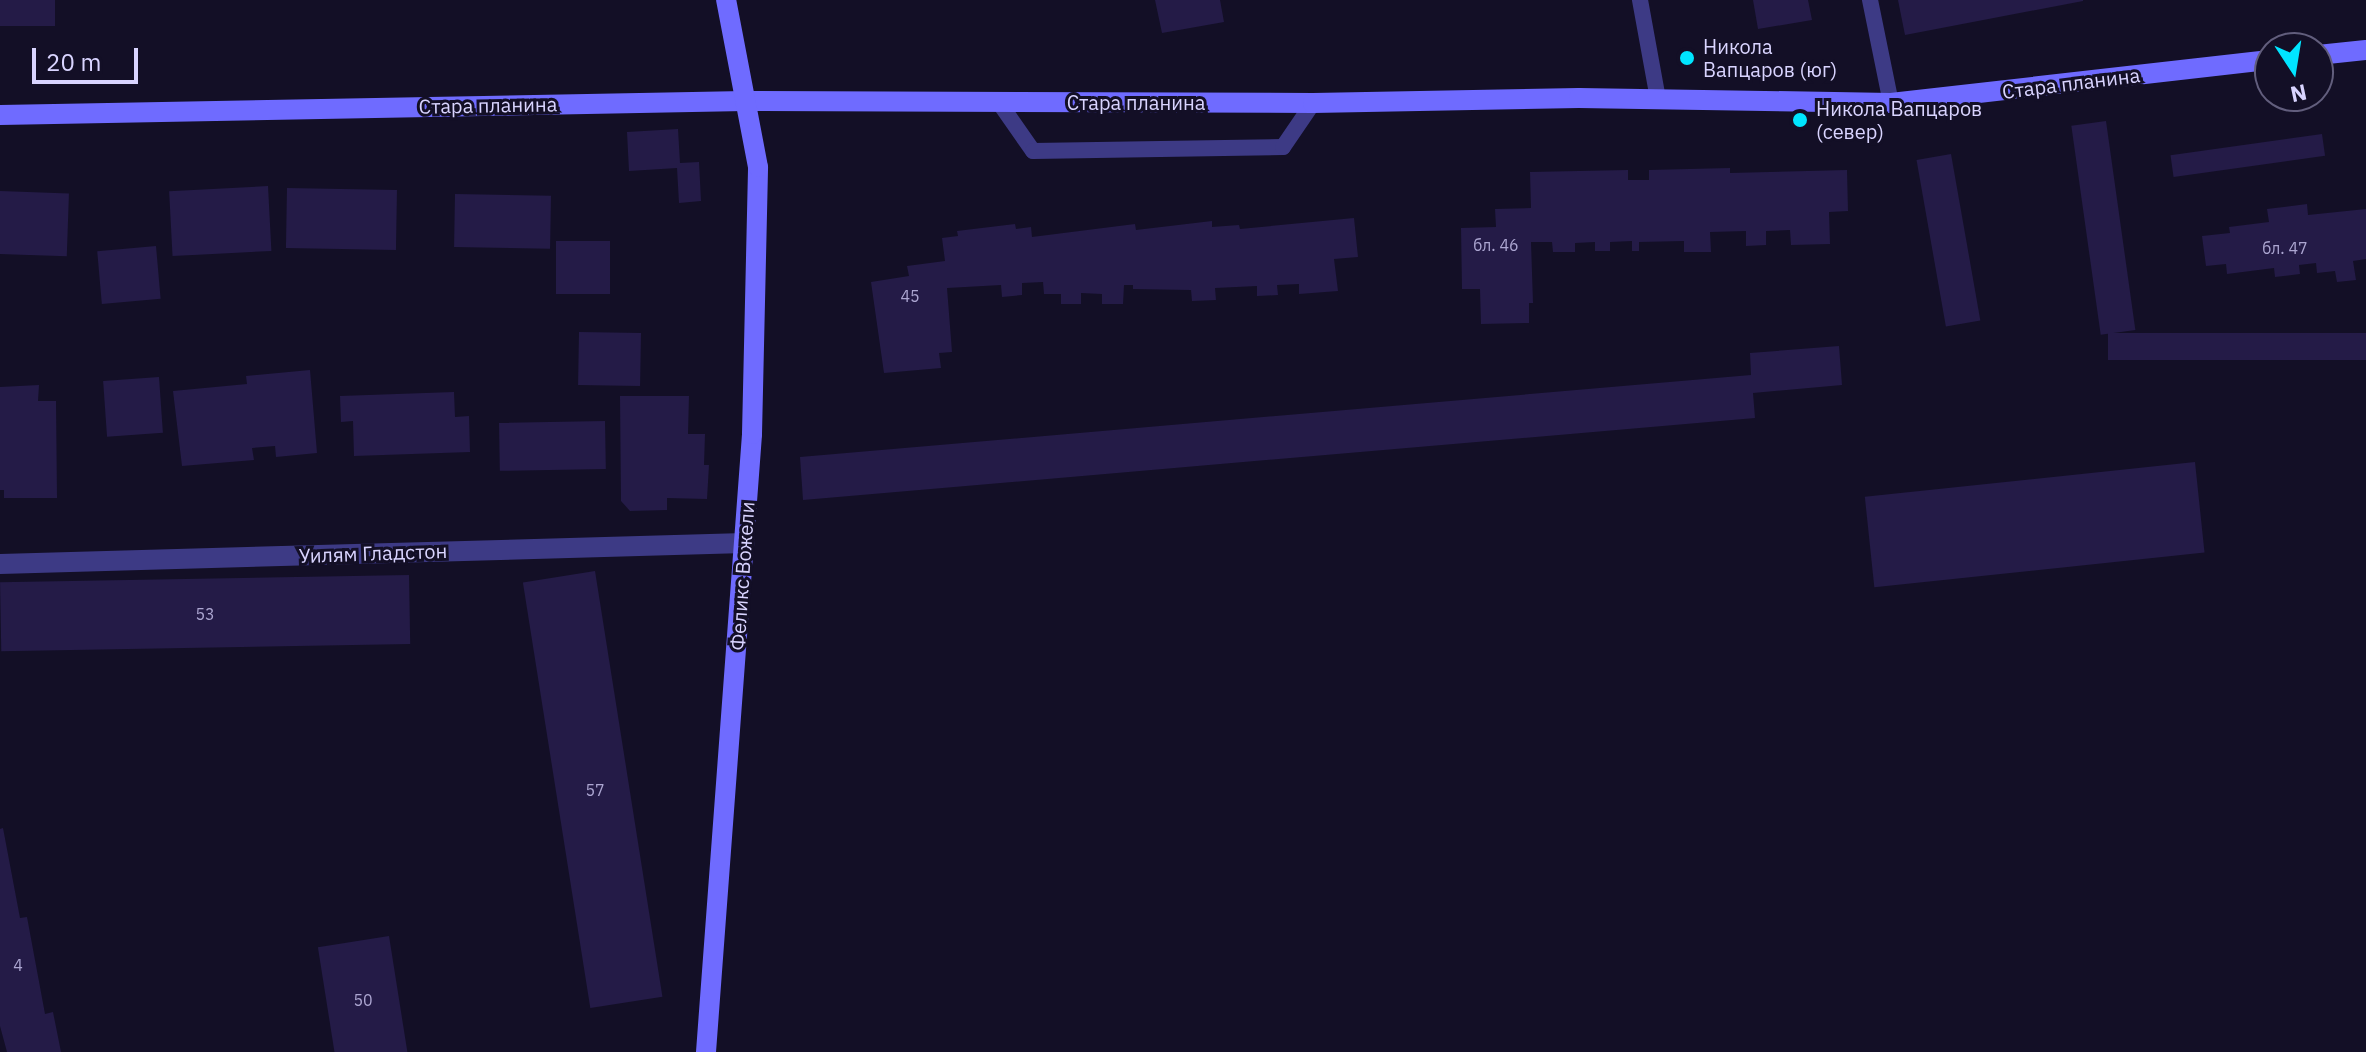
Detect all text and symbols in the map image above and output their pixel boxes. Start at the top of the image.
scale bar [36,32,142,82]
north arrow [2254,32,2334,112]
place label: Никола Вапцаров (юг) [1703,34,1837,81]
text: 20 m [46,46,101,78]
marker: Никола Вапцаров (юг) [1678,49,1696,67]
street label: Стара планина [2001,63,2141,103]
text: N [2288,78,2309,110]
street label: Стара планина [1067,90,1205,114]
street label: Стара планина [418,92,558,118]
place label: Никола Вапцаров (север) [1816,96,1982,143]
marker: Никола Вапцаров (север) [1791,111,1809,129]
house number: бл. 46 [1473,235,1519,255]
house number: бл. 47 [2262,238,2308,258]
house number: 45 [900,286,920,306]
street label: Феликс Вожели [725,501,759,651]
street label: Уилям Гладстон [298,538,448,568]
house number: 53 [195,604,215,624]
house number: 57 [585,780,605,800]
house number: 4 [13,955,23,975]
house number: 50 [353,990,373,1010]

